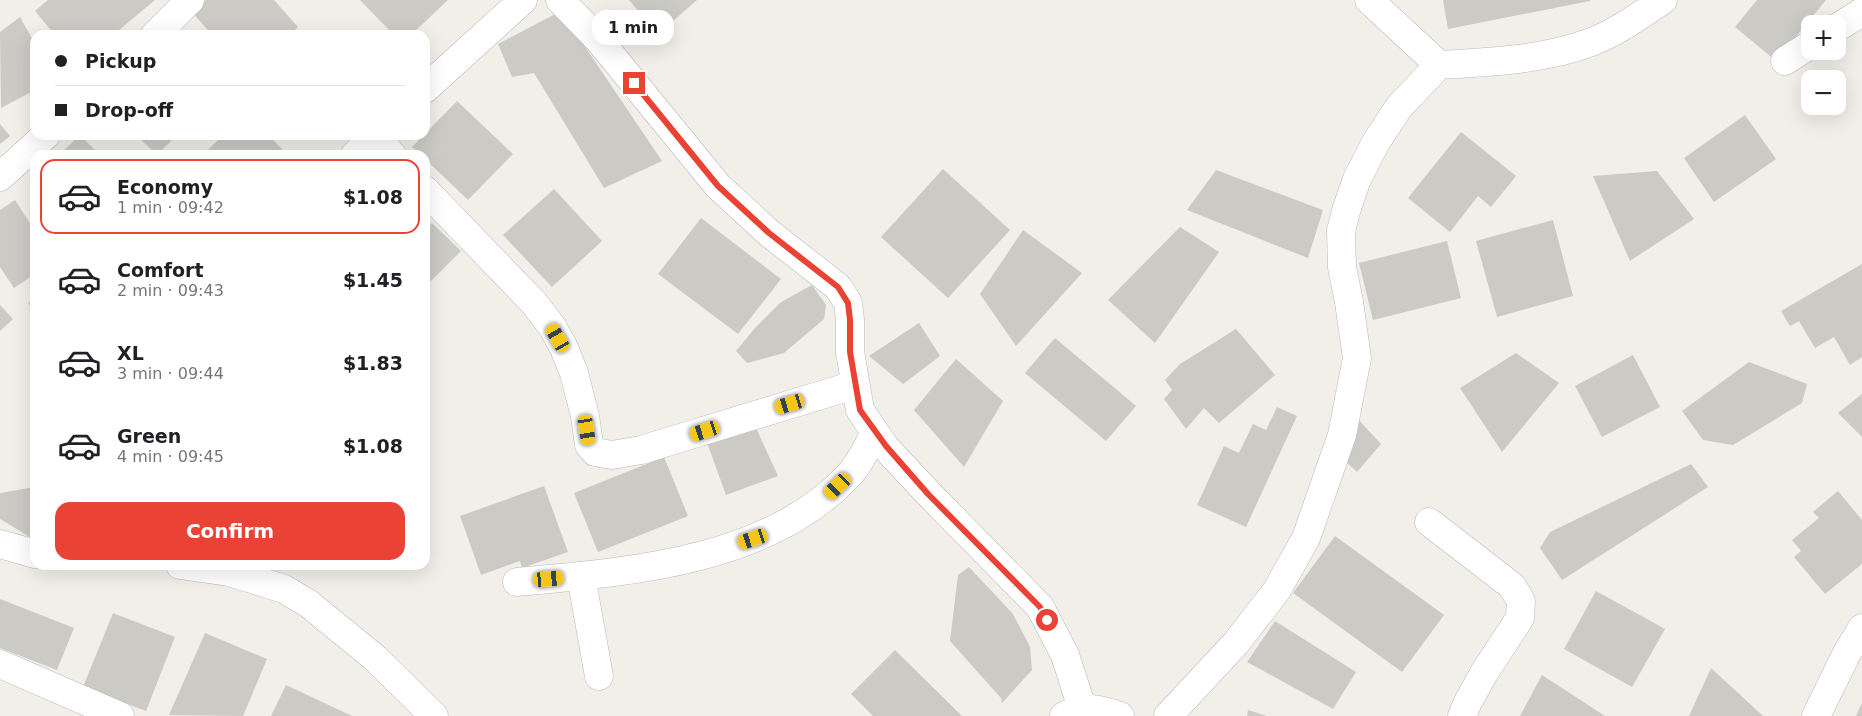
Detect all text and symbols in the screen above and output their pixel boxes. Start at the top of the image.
callout: 1 min [593,11,675,46]
map controls [1801,15,1846,115]
button: + [1801,15,1846,60]
text: 1 min [608,18,658,37]
text: Pickup [85,50,156,72]
button: − [1801,70,1846,115]
route end [623,72,645,94]
text: Drop-off [85,99,173,121]
icon: car [57,174,102,219]
text: Economy [117,176,213,198]
text: $1.08 [343,186,403,208]
text: 1 min · 09:42 [117,198,224,217]
icon: car [57,257,102,302]
text: Comfort [117,259,204,281]
text: $1.45 [343,269,403,291]
text: 2 min · 09:43 [117,281,224,300]
car [544,321,571,355]
icon: car [57,340,102,385]
text: XL [117,342,144,364]
text: $1.83 [343,352,403,374]
text: 3 min · 09:44 [117,364,224,383]
car [773,392,806,416]
car [577,414,596,446]
car [688,419,721,443]
icon: car [57,423,102,468]
text: Green [117,425,181,447]
text: $1.08 [343,435,403,457]
text: 4 min · 09:45 [117,447,224,466]
car [821,470,854,502]
button: Confirm [55,502,405,560]
car [736,527,769,551]
car [533,570,564,588]
route start [1036,609,1058,631]

